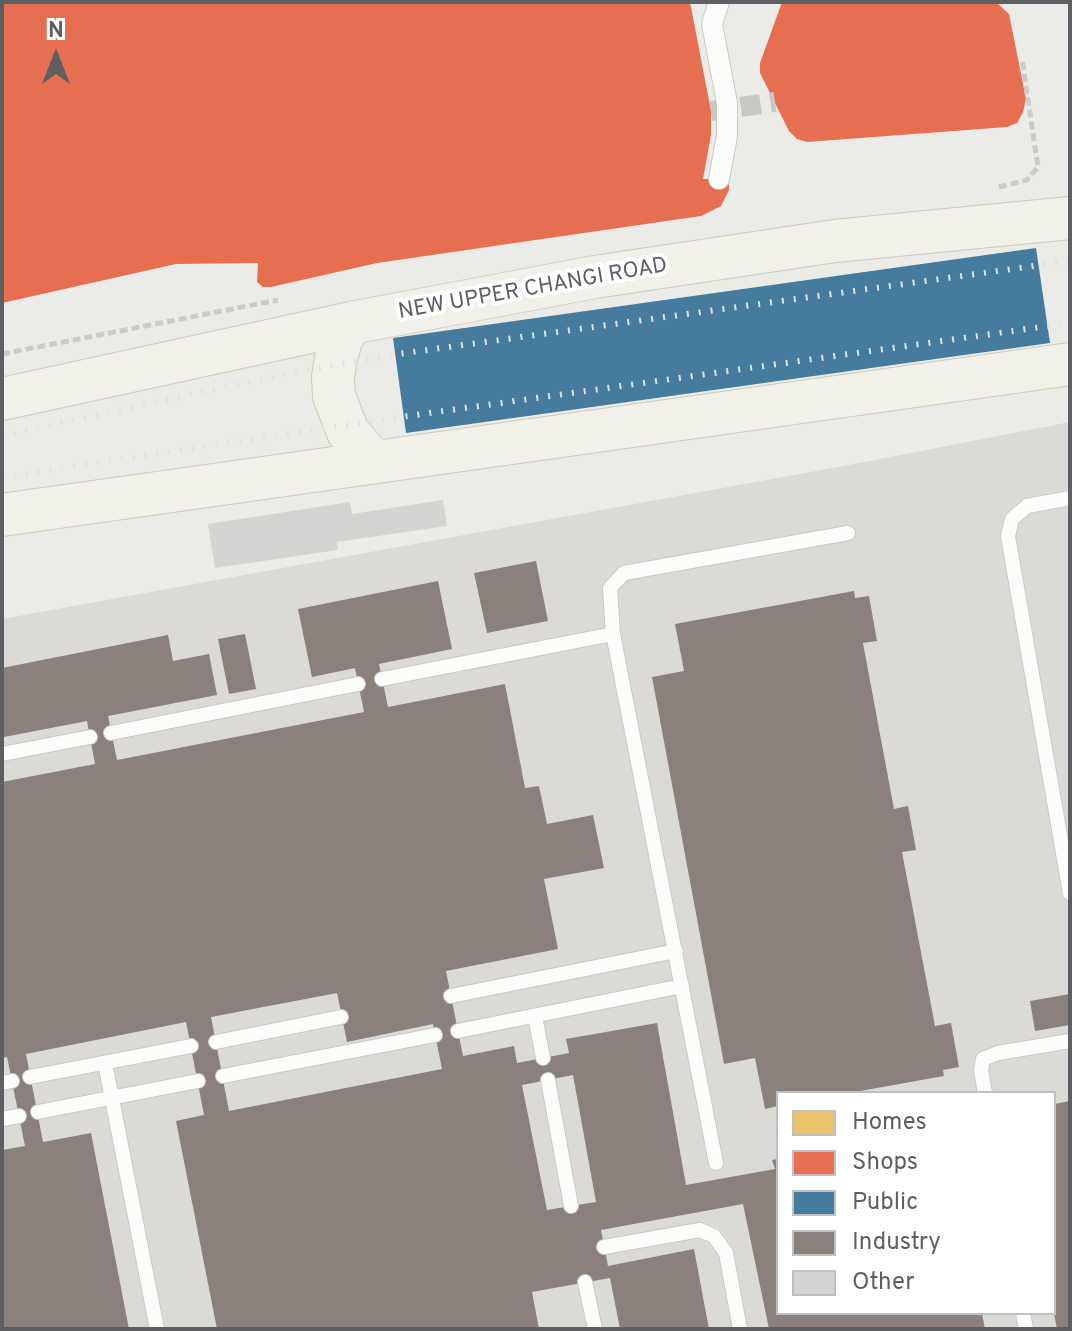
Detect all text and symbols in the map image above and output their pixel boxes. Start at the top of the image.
north arrow [16,16,96,96]
text: N [48,18,64,45]
street label: NEW UPPER CHANGI ROAD [396,253,670,327]
legend [776,1091,1056,1315]
text: Homes [852,1108,927,1138]
text: Shops [852,1148,918,1178]
text: Public [852,1188,918,1218]
text: Industry [852,1228,941,1258]
text: Other [852,1268,914,1298]

